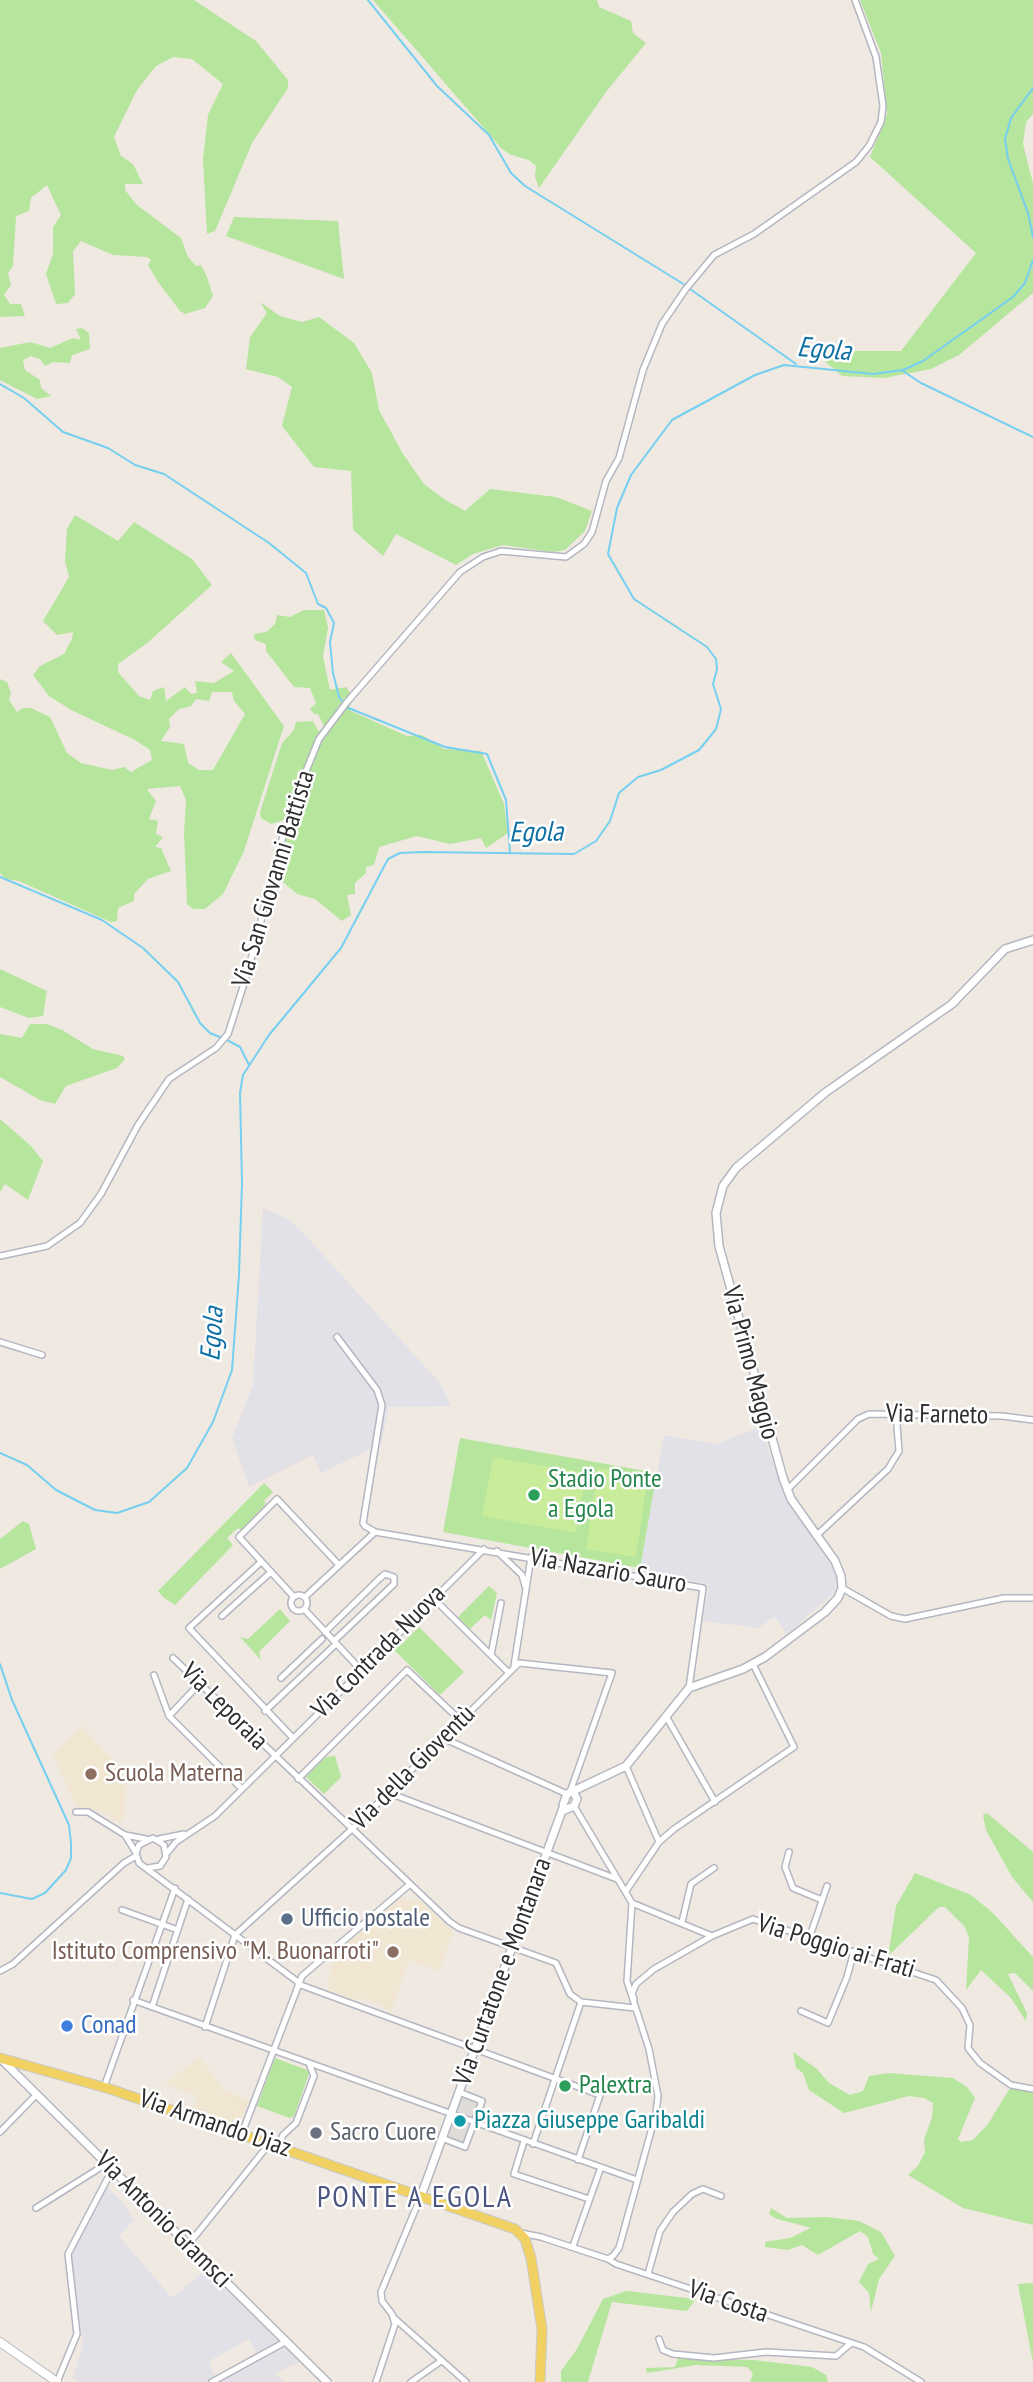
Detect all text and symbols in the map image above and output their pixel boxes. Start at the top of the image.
water label: Egola [796,331,852,369]
street label: Via San Giovanni Battista [226,767,322,991]
water label: Egola [509,816,563,850]
street label: Via Primo Maggio [715,1283,785,1443]
water label: Egola [194,1306,232,1362]
street label: Via Farneto [886,1399,988,1431]
place label: Stadio Ponte a Egola [548,1464,662,1526]
marker: Stadio Ponte a Egola [526,1487,542,1503]
street label: Via Nazario Sauro [527,1542,689,1600]
street label: Via Contrada Nuova [306,1579,452,1725]
street label: Via Leporaia [174,1657,274,1757]
street label: Via della Gioventù [344,1699,482,1837]
place label: Scuola Materna [105,1758,243,1790]
marker: Scuola Materna [83,1766,99,1782]
street label: Via Curtatone e Montanara [447,1854,559,2090]
place label: Ufficio postale [301,1903,430,1935]
street label: Via Poggio ai Frati [753,1908,919,1986]
marker: Ufficio postale [279,1911,295,1927]
place label: Istituto Comprensivo "M. Buonarroti" [52,1936,379,1968]
marker: Istituto Comprensivo "M. Buonarroti" [385,1944,401,1960]
place label: Conad [81,2010,136,2042]
marker: Conad [59,2018,75,2034]
place label: Palextra [579,2070,652,2102]
marker: Palextra [557,2078,573,2094]
street label: Via Armando Diaz [135,2083,295,2165]
place label: Piazza Giuseppe Garibaldi [474,2105,705,2137]
marker: Piazza Giuseppe Garibaldi [452,2113,468,2129]
place label: Sacro Cuore [330,2117,437,2149]
marker: Sacro Cuore [308,2125,324,2141]
street label: Via Antonio Gramsci [88,2145,238,2295]
district label: PONTE A EGOLA [319,2180,511,2216]
street label: Via Costa [684,2274,772,2330]

